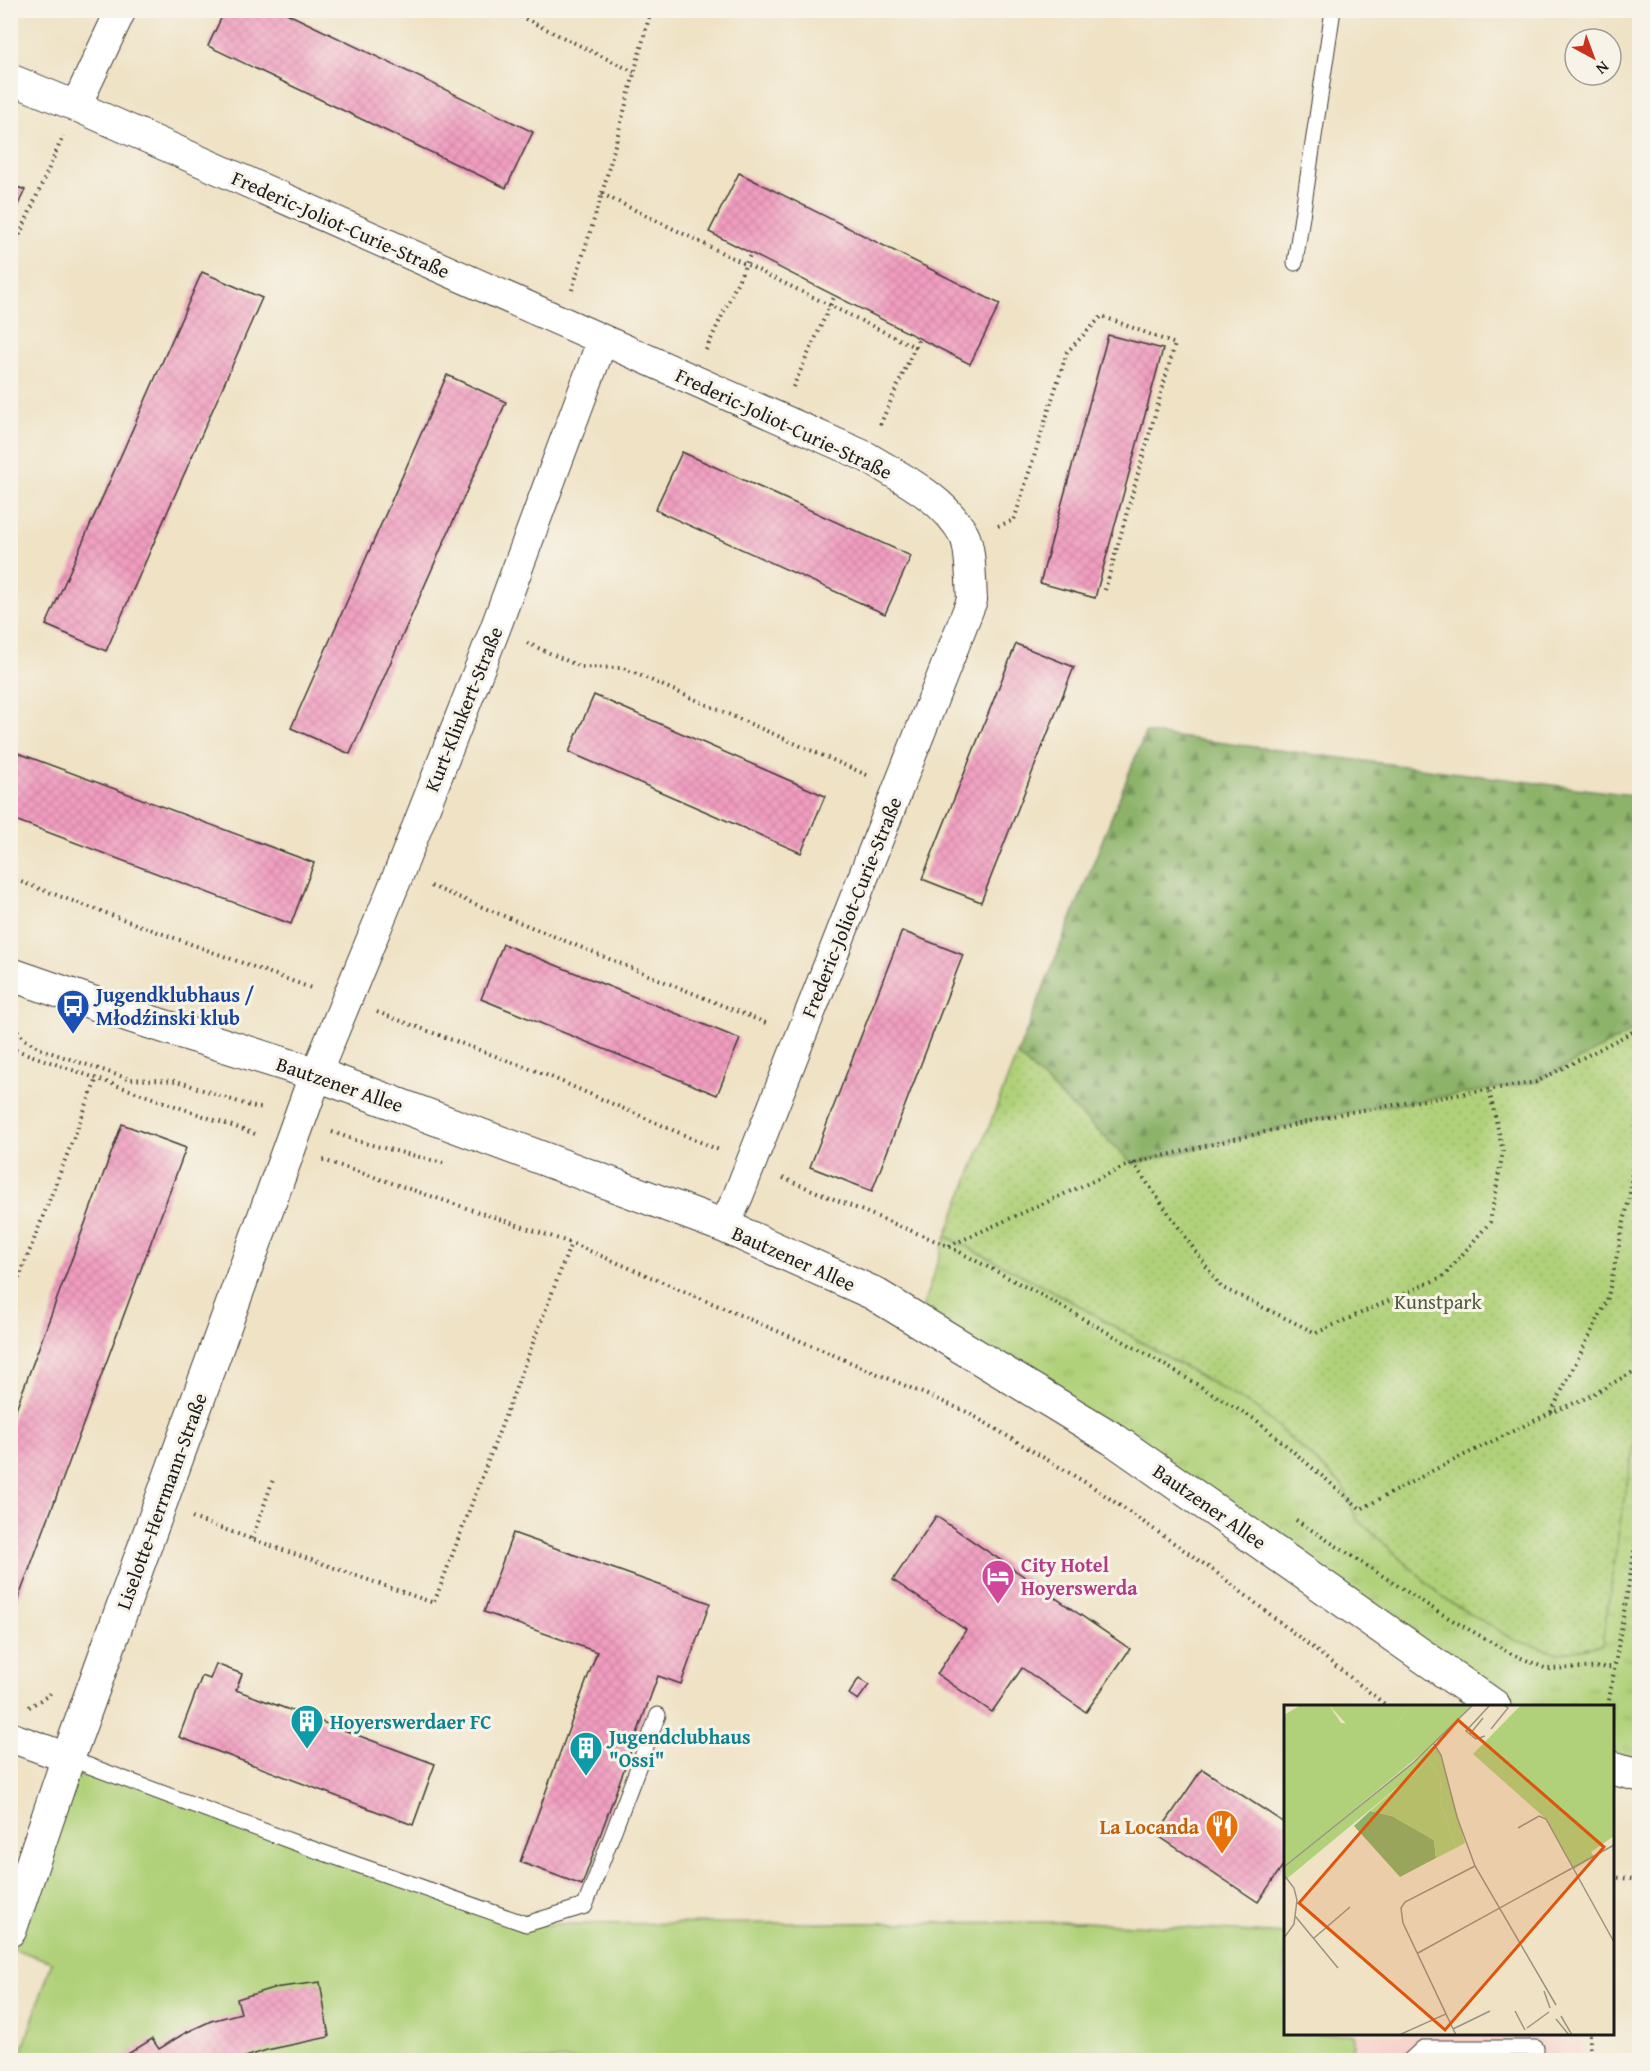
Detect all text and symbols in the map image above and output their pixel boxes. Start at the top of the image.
north arrow [1563,27,1623,87]
text: N [1591,56,1615,81]
street label: Frederic-Joliot-Curie-Straße [227,163,455,285]
street label: Frederic-Joliot-Curie-Straße [671,360,897,486]
street label: Kurt-Klinkert-Straße [417,622,509,796]
street label: Frederic-Joliot-Curie-Straße [793,792,909,1022]
place label: Jugendklubhaus / Młodźinski klub [93,980,255,1032]
bus stop icon: Jugendklubhaus / Młodźinski klub [55,988,91,1035]
street label: Bautzener Allee [273,1049,407,1119]
street label: Bautzener Allee [728,1218,860,1298]
park label: Kunstpark [1394,1287,1483,1316]
street label: Liselotte-Herrmann-Straße [108,1389,214,1613]
street label: Bautzener Allee [1148,1456,1272,1556]
place label: City Hotel Hoyerswerda [1021,1550,1138,1602]
hotel icon: City Hotel Hoyerswerda [980,1558,1016,1605]
building icon: Hoyerswerdaer FC [289,1703,325,1750]
inset map [1284,1705,1614,2035]
place label: Hoyerswerdaer FC [330,1707,492,1736]
place label: Jugendclubhaus "Ossi" [606,1722,751,1774]
building icon: Jugendclubhaus "Ossi" [568,1730,604,1777]
restaurant icon: La Locanda [1204,1808,1240,1855]
place label: La Locanda [1100,1812,1200,1841]

